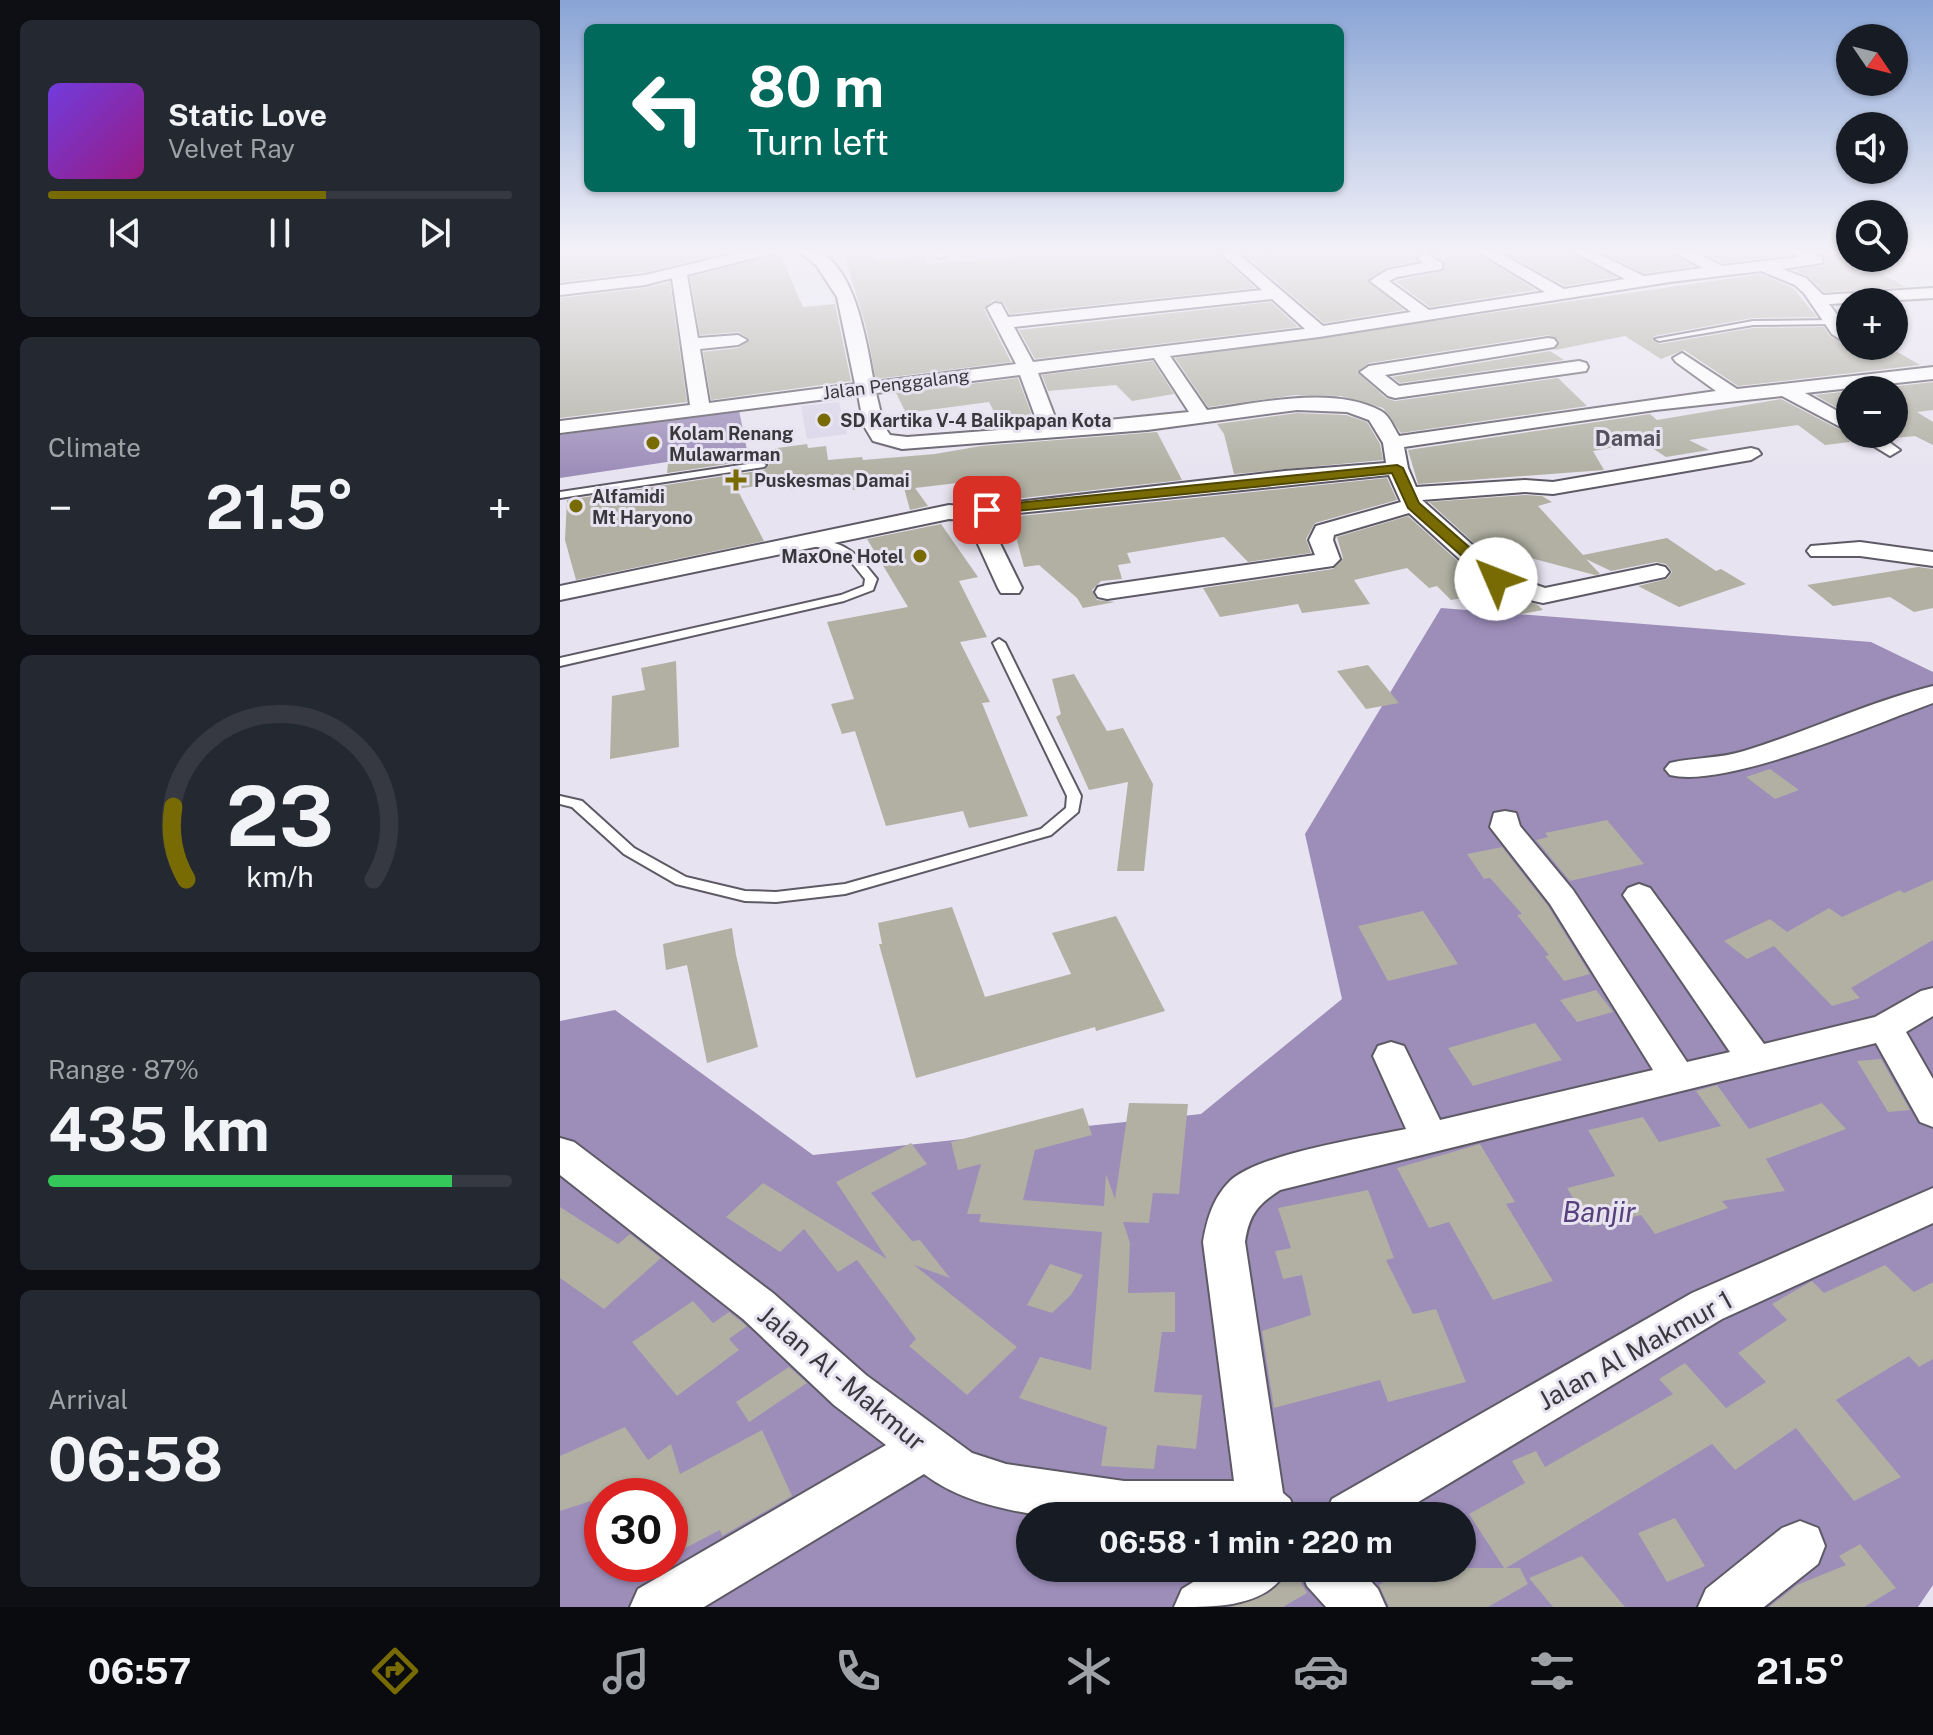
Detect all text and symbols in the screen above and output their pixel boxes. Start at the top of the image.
north arrow [1836,24,1908,96]
map controls [1836,24,1908,448]
text: 80 m [748,54,884,120]
icon: left [616,56,720,160]
text: Static Love [168,97,327,133]
button: sound [1836,112,1908,184]
text: Turn left [748,121,889,163]
text: Velvet Ray [168,133,295,164]
button: search [1836,200,1908,272]
icon: previous [103,211,147,255]
icon: pause [258,211,302,255]
icon: next [413,211,457,255]
button: + [1836,288,1908,360]
street label: Jalan Penggalang [821,365,971,403]
button: − [1836,376,1908,448]
place label: SD Kartika V-4 Balikpapan Kota [840,410,1111,431]
marker: SD Kartika V-4 Balikpapan Kota [815,411,833,429]
place label: Kolam Renang Mulawarman [669,423,793,465]
district label: Damai [1595,425,1661,451]
text: Climate [48,432,141,463]
marker: Kolam Renang Mulawarman [644,434,662,452]
marker: Puskesmas Damai [725,469,747,491]
place label: Puskesmas Damai [754,470,910,491]
text: 21.5° [206,472,354,543]
pin [953,476,1021,544]
text: − [48,482,72,534]
text: + [488,482,512,534]
place label: Alfamidi Mt Haryono [592,486,693,528]
icon: arrive [965,488,1009,532]
marker: Alfamidi Mt Haryono [567,497,585,515]
position arrow [1454,537,1538,621]
place label: MaxOne Hotel [781,546,904,567]
marker: MaxOne Hotel [911,547,929,565]
text: 23 [226,766,334,864]
text: km/h [246,860,314,893]
text: Range · 87% [48,1054,199,1085]
text: 435 km [48,1094,270,1165]
water label: Banjir [1562,1195,1636,1228]
street label: Jalan Al Makmur 1 [1532,1284,1738,1416]
street label: Jalan Al - Makmur [752,1299,932,1457]
text: Arrival [48,1384,128,1415]
text: 06:58 [48,1424,223,1495]
speed limit sign: 30 [584,1478,688,1582]
text: 06:58 · 1 min · 220 m [1099,1524,1393,1560]
icon: directions [367,1643,423,1699]
icon: music [598,1643,654,1699]
icon: phone [830,1643,886,1699]
icon: climate [1061,1643,1117,1699]
icon: car [1293,1643,1349,1699]
icon: filters [1524,1643,1580,1699]
text: 06:57 [88,1650,191,1692]
text: 21.5° [1756,1650,1845,1692]

